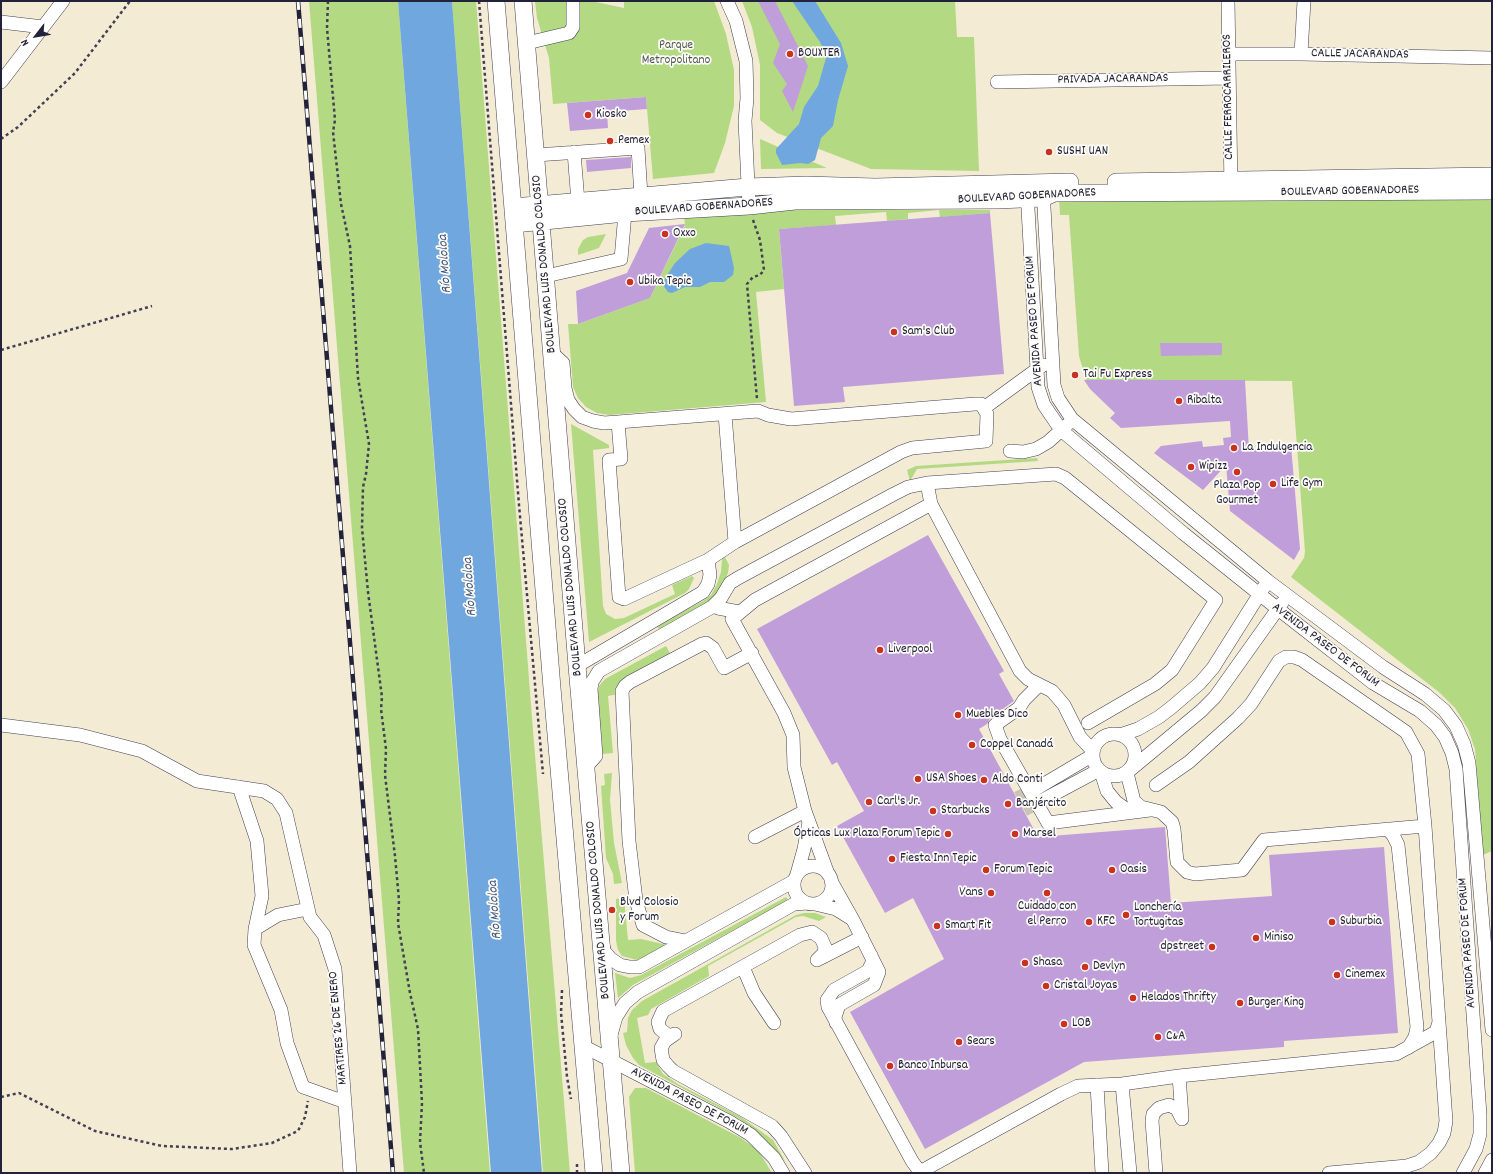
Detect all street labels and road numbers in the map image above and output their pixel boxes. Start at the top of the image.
street label: CALLE FERROCARRILEROS [1220,34,1238,160]
street label: CALLE JACARANDAS [1311,46,1409,64]
street label: PRIVADA JACARANDAS [1057,71,1169,89]
street label: BOULEVARD LUIS DONALDO COLOSIO [529,174,561,354]
street label: BOULEVARD GOBERNADORES [1281,183,1419,201]
street label: BOULEVARD GOBERNADORES [957,186,1097,208]
street label: BOULEVARD GOBERNADORES [634,195,774,221]
street label: AVENIDA PASEO DE FORUM [1023,255,1047,387]
street label: BOULEVARD LUIS DONALDO COLOSIO [555,497,587,677]
street label: AVENIDA PASEO DE FORUM [1268,600,1382,692]
street label: BOULEVARD LUIS DONALDO COLOSIO [583,820,615,1000]
street label: AVENIDA PASEO DE FORUM [1456,877,1480,1009]
street label: MARTIRES 26 DE ENERO [326,971,352,1085]
street label: AVENIDA PASEO DE FORUM [628,1064,750,1140]

